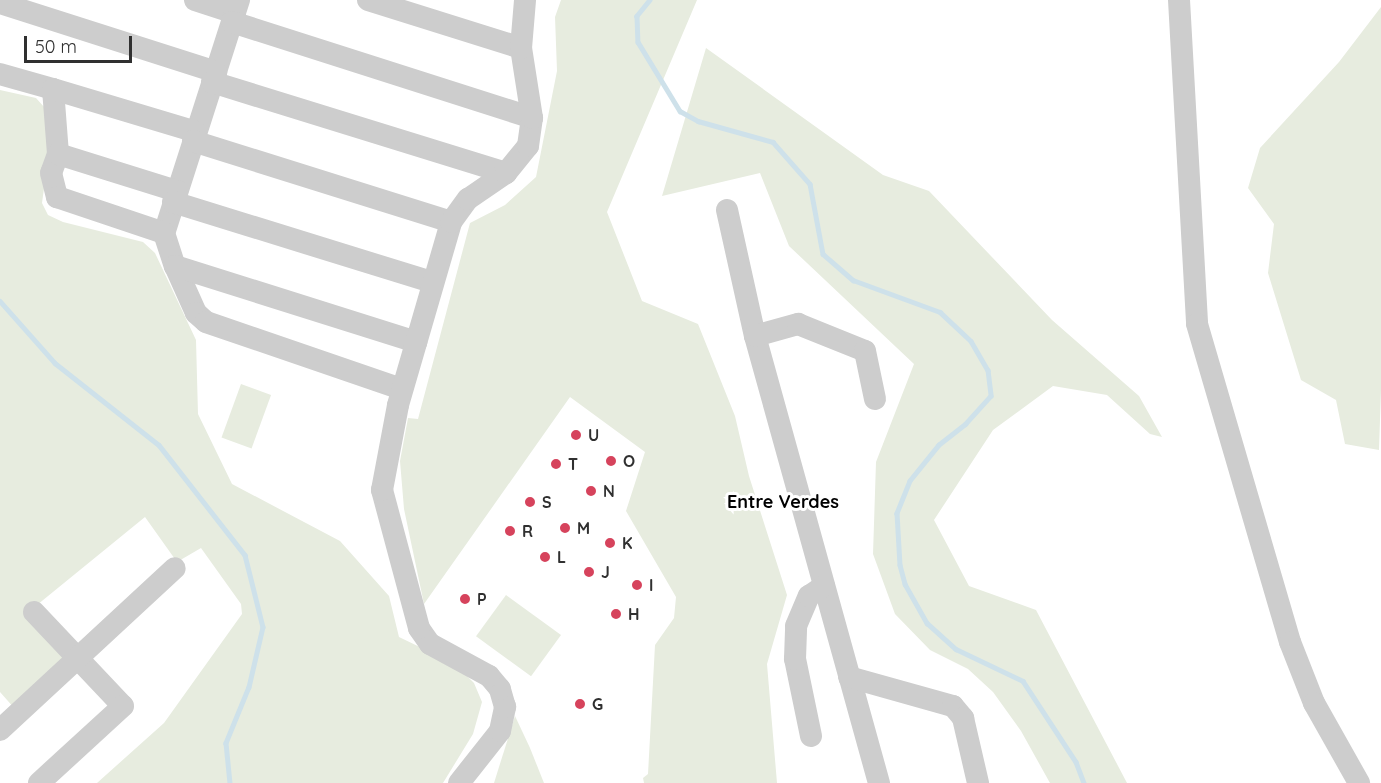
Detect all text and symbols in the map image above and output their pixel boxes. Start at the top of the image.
scale bar [27,24,135,62]
text: 50 m [35,35,77,58]
place label: U [588,425,599,445]
marker: U [569,428,583,442]
place label: O [623,451,635,471]
place label: T [568,454,578,474]
marker: O [604,454,618,468]
marker: T [549,457,563,471]
place label: N [603,481,615,501]
marker: N [584,484,598,498]
district label: Entre Verdes [727,491,839,513]
place label: S [542,492,552,512]
marker: S [523,495,537,509]
place label: M [577,518,590,538]
place label: R [522,521,533,541]
marker: M [558,521,572,535]
marker: R [503,524,517,538]
place label: K [622,533,632,553]
marker: K [603,536,617,550]
place label: L [557,547,566,567]
marker: L [538,550,552,564]
place label: J [601,562,610,582]
marker: J [582,565,596,579]
place label: I [649,575,653,595]
marker: I [630,578,644,592]
place label: P [477,589,487,609]
marker: P [458,592,472,606]
place label: H [628,604,640,624]
marker: H [609,607,623,621]
place label: G [592,694,603,714]
marker: G [573,697,587,711]

